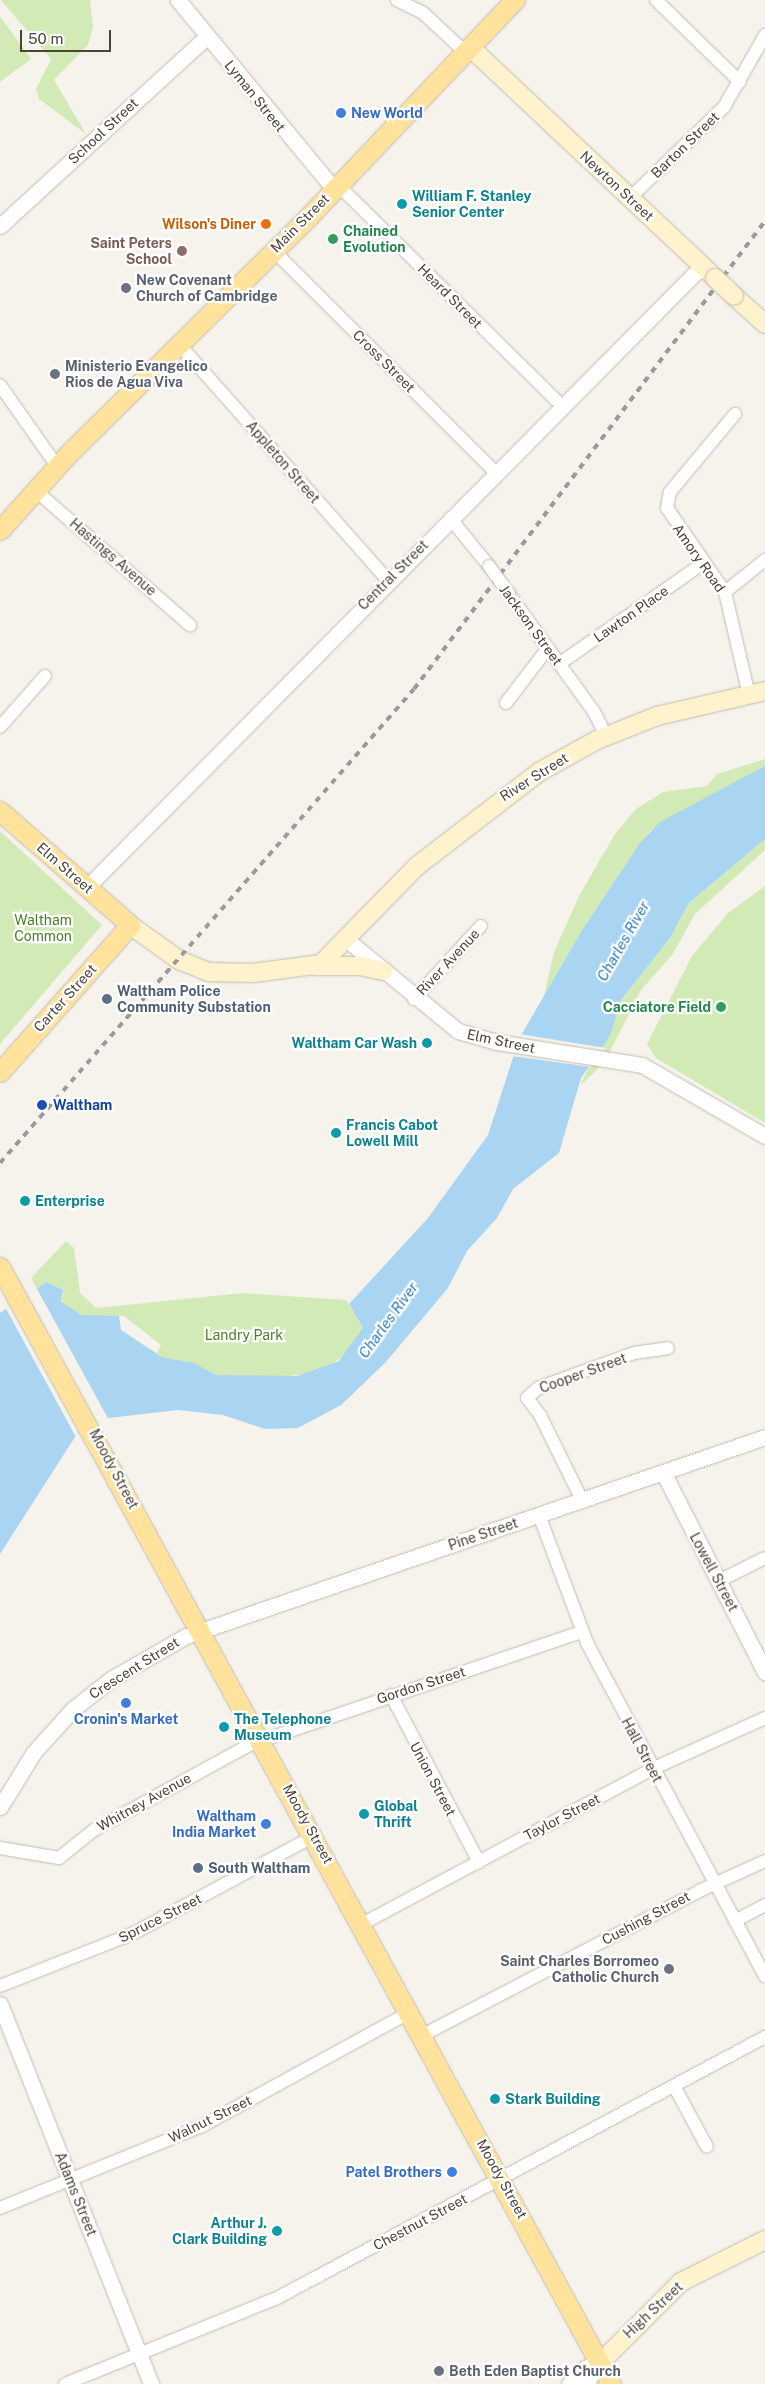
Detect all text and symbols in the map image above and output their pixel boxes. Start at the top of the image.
scale bar [22,20,114,52]
text: 50 m [28,30,63,47]
street label: Lyman Street [221,57,289,135]
street label: School Street [65,94,141,168]
place label: New World [351,105,423,121]
marker: New World [335,107,347,119]
street label: Barton Street [648,108,722,182]
street label: Newton Street [577,148,657,224]
place label: William F. Stanley Senior Center [412,188,532,220]
street label: Main Street [267,190,333,256]
marker: William F. Stanley Senior Center [396,198,408,210]
place label: Wilson's Diner [162,216,256,232]
marker: Wilson's Diner [260,218,272,230]
place label: Chained Evolution [343,223,406,256]
marker: Chained Evolution [327,233,339,245]
place label: Saint Peters School [90,235,172,268]
marker: Saint Peters School [176,245,188,257]
street label: Heard Street [414,260,486,332]
place label: New Covenant Church of Cambridge [136,272,278,304]
marker: New Covenant Church of Cambridge [120,282,132,294]
street label: Cross Street [349,326,419,396]
place label: Ministerio Evangelico Rios de Agua Viva [65,358,208,391]
marker: Ministerio Evangelico Rios de Agua Viva [49,368,61,380]
street label: Appleton Street [243,417,323,507]
street label: Hastings Avenue [66,515,160,599]
street label: Amory Road [669,521,729,595]
street label: Central Street [354,536,432,614]
street label: Jackson Street [496,581,566,669]
street label: Lawton Place [590,582,672,646]
street label: River Street [497,749,571,805]
street label: Elm Street [33,839,97,897]
water label: Charles River [593,898,653,984]
park label: Waltham Common [14,912,72,944]
street label: River Avenue [413,925,483,999]
street label: Carter Street [30,961,100,1035]
place label: Waltham Police Community Substation [117,983,271,1016]
marker: Waltham Police Community Substation [101,993,113,1005]
place label: Cacciatore Field [603,999,711,1015]
marker: Cacciatore Field [715,1001,727,1013]
street label: Elm Street [465,1026,537,1056]
place label: Waltham Car Wash [291,1035,417,1051]
marker: Waltham Car Wash [421,1037,433,1049]
place label: Waltham [53,1097,112,1113]
marker: Waltham [35,1098,49,1112]
place label: Francis Cabot Lowell Mill [346,1117,438,1150]
marker: Francis Cabot Lowell Mill [330,1127,342,1139]
place label: Enterprise [35,1193,105,1209]
marker: Enterprise [19,1195,31,1207]
water label: Charles River [354,1278,422,1362]
park label: Landry Park [205,1327,283,1343]
street label: Cooper Street [537,1349,629,1397]
street label: Moody Street [86,1426,142,1512]
street label: Pine Street [446,1514,520,1554]
street label: Lowell Street [686,1530,742,1614]
street label: Crescent Street [86,1634,182,1702]
street label: Gordon Street [375,1663,467,1707]
marker: Cronin's Market [120,1697,132,1709]
place label: Cronin's Market [74,1711,178,1727]
place label: The Telephone Museum [234,1711,331,1744]
street label: Hall Street [618,1715,666,1785]
marker: The Telephone Museum [218,1721,230,1733]
street label: Union Street [406,1739,460,1819]
street label: Whitney Avenue [94,1769,194,1835]
street label: Moody Street [279,1781,337,1867]
street label: Taylor Street [521,1790,603,1844]
place label: Global Thrift [374,1798,418,1830]
place label: Waltham India Market [172,1808,256,1840]
marker: Global Thrift [358,1808,370,1820]
marker: Waltham India Market [260,1818,272,1830]
place label: South Waltham [208,1860,311,1876]
marker: South Waltham [192,1862,204,1874]
street label: Cushing Street [599,1888,693,1948]
street label: Spruce Street [116,1890,204,1946]
place label: Saint Charles Borromeo Catholic Church [500,1953,659,1985]
marker: Saint Charles Borromeo Catholic Church [663,1963,675,1975]
place label: Stark Building [505,2091,601,2107]
street label: Walnut Street [166,2092,254,2146]
marker: Stark Building [489,2093,501,2105]
street label: Moody Street [473,2136,531,2222]
street label: Adams Street [51,2149,101,2239]
place label: Patel Brothers [345,2164,442,2180]
marker: Patel Brothers [446,2166,458,2178]
street label: Chestnut Street [370,2190,470,2254]
place label: Arthur J. Clark Building [172,2215,267,2248]
marker: Arthur J. Clark Building [271,2225,283,2237]
street label: High Street [620,2278,686,2342]
place label: Beth Eden Baptist Church [449,2363,621,2379]
marker: Beth Eden Baptist Church [433,2365,445,2377]

